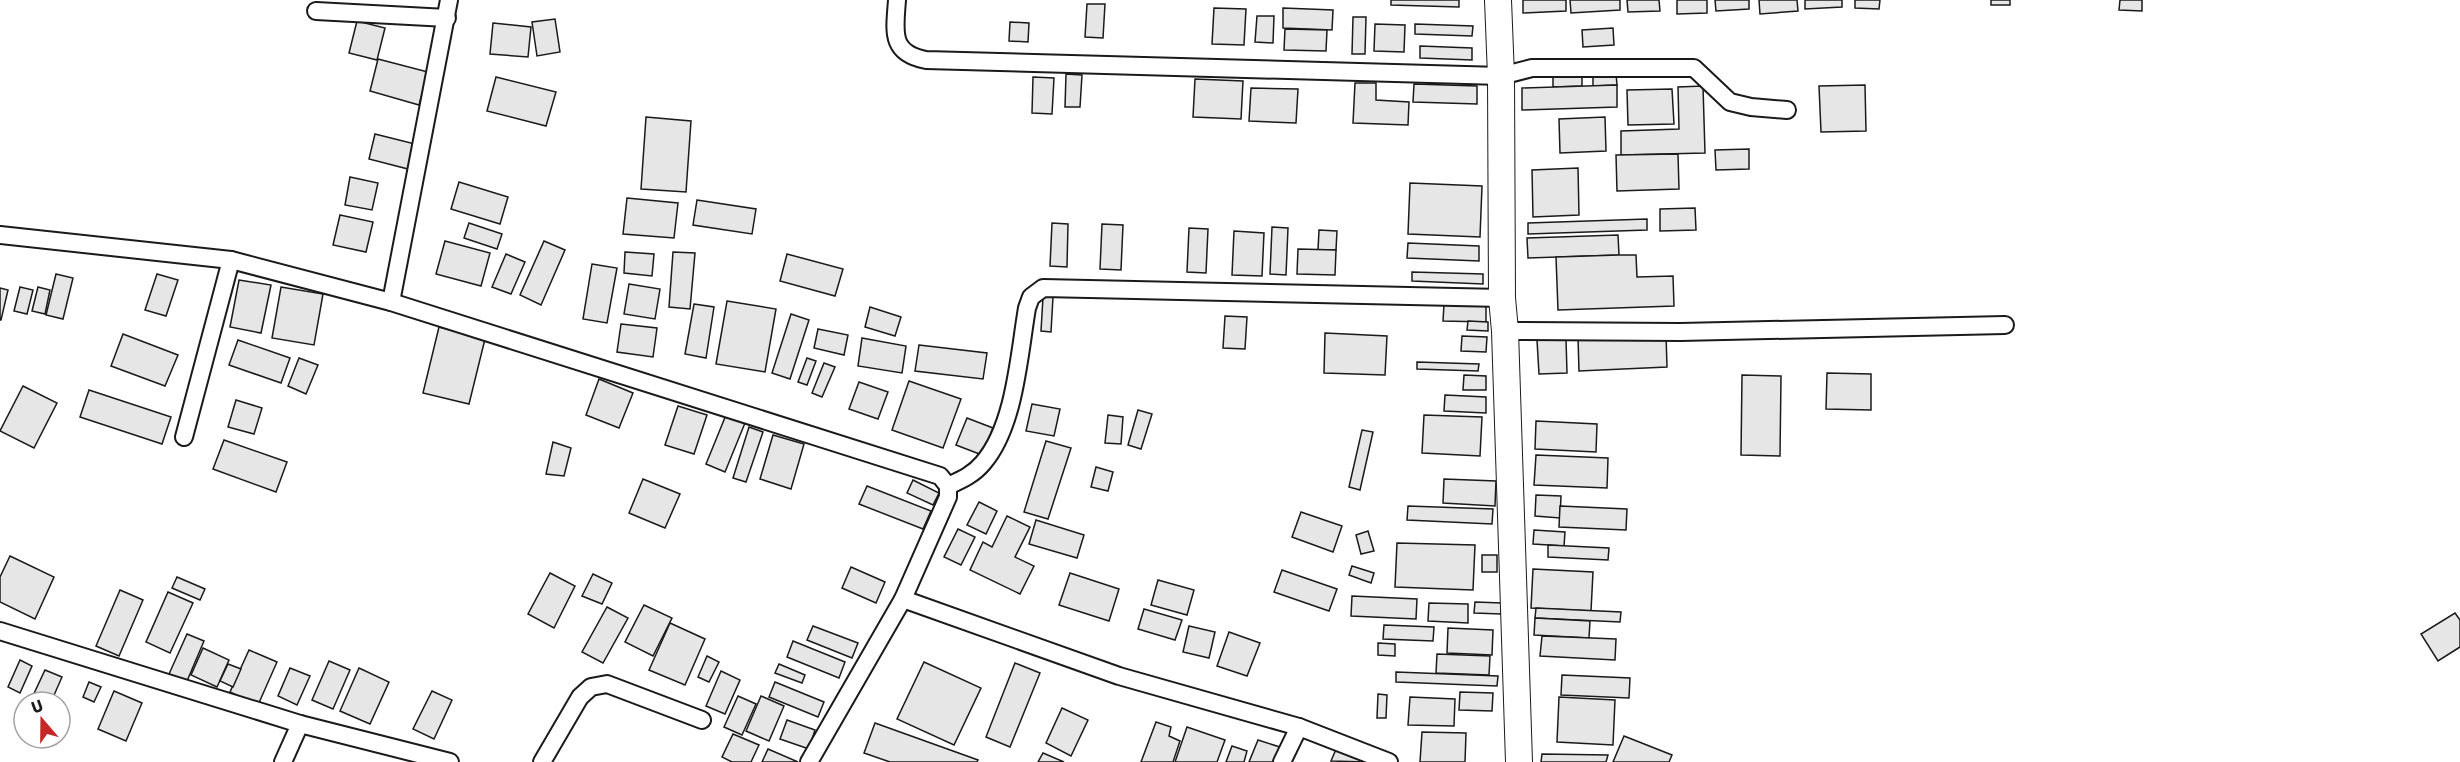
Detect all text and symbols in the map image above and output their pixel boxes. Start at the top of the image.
north arrow [12,690,72,750]
text: U [28,694,46,719]

